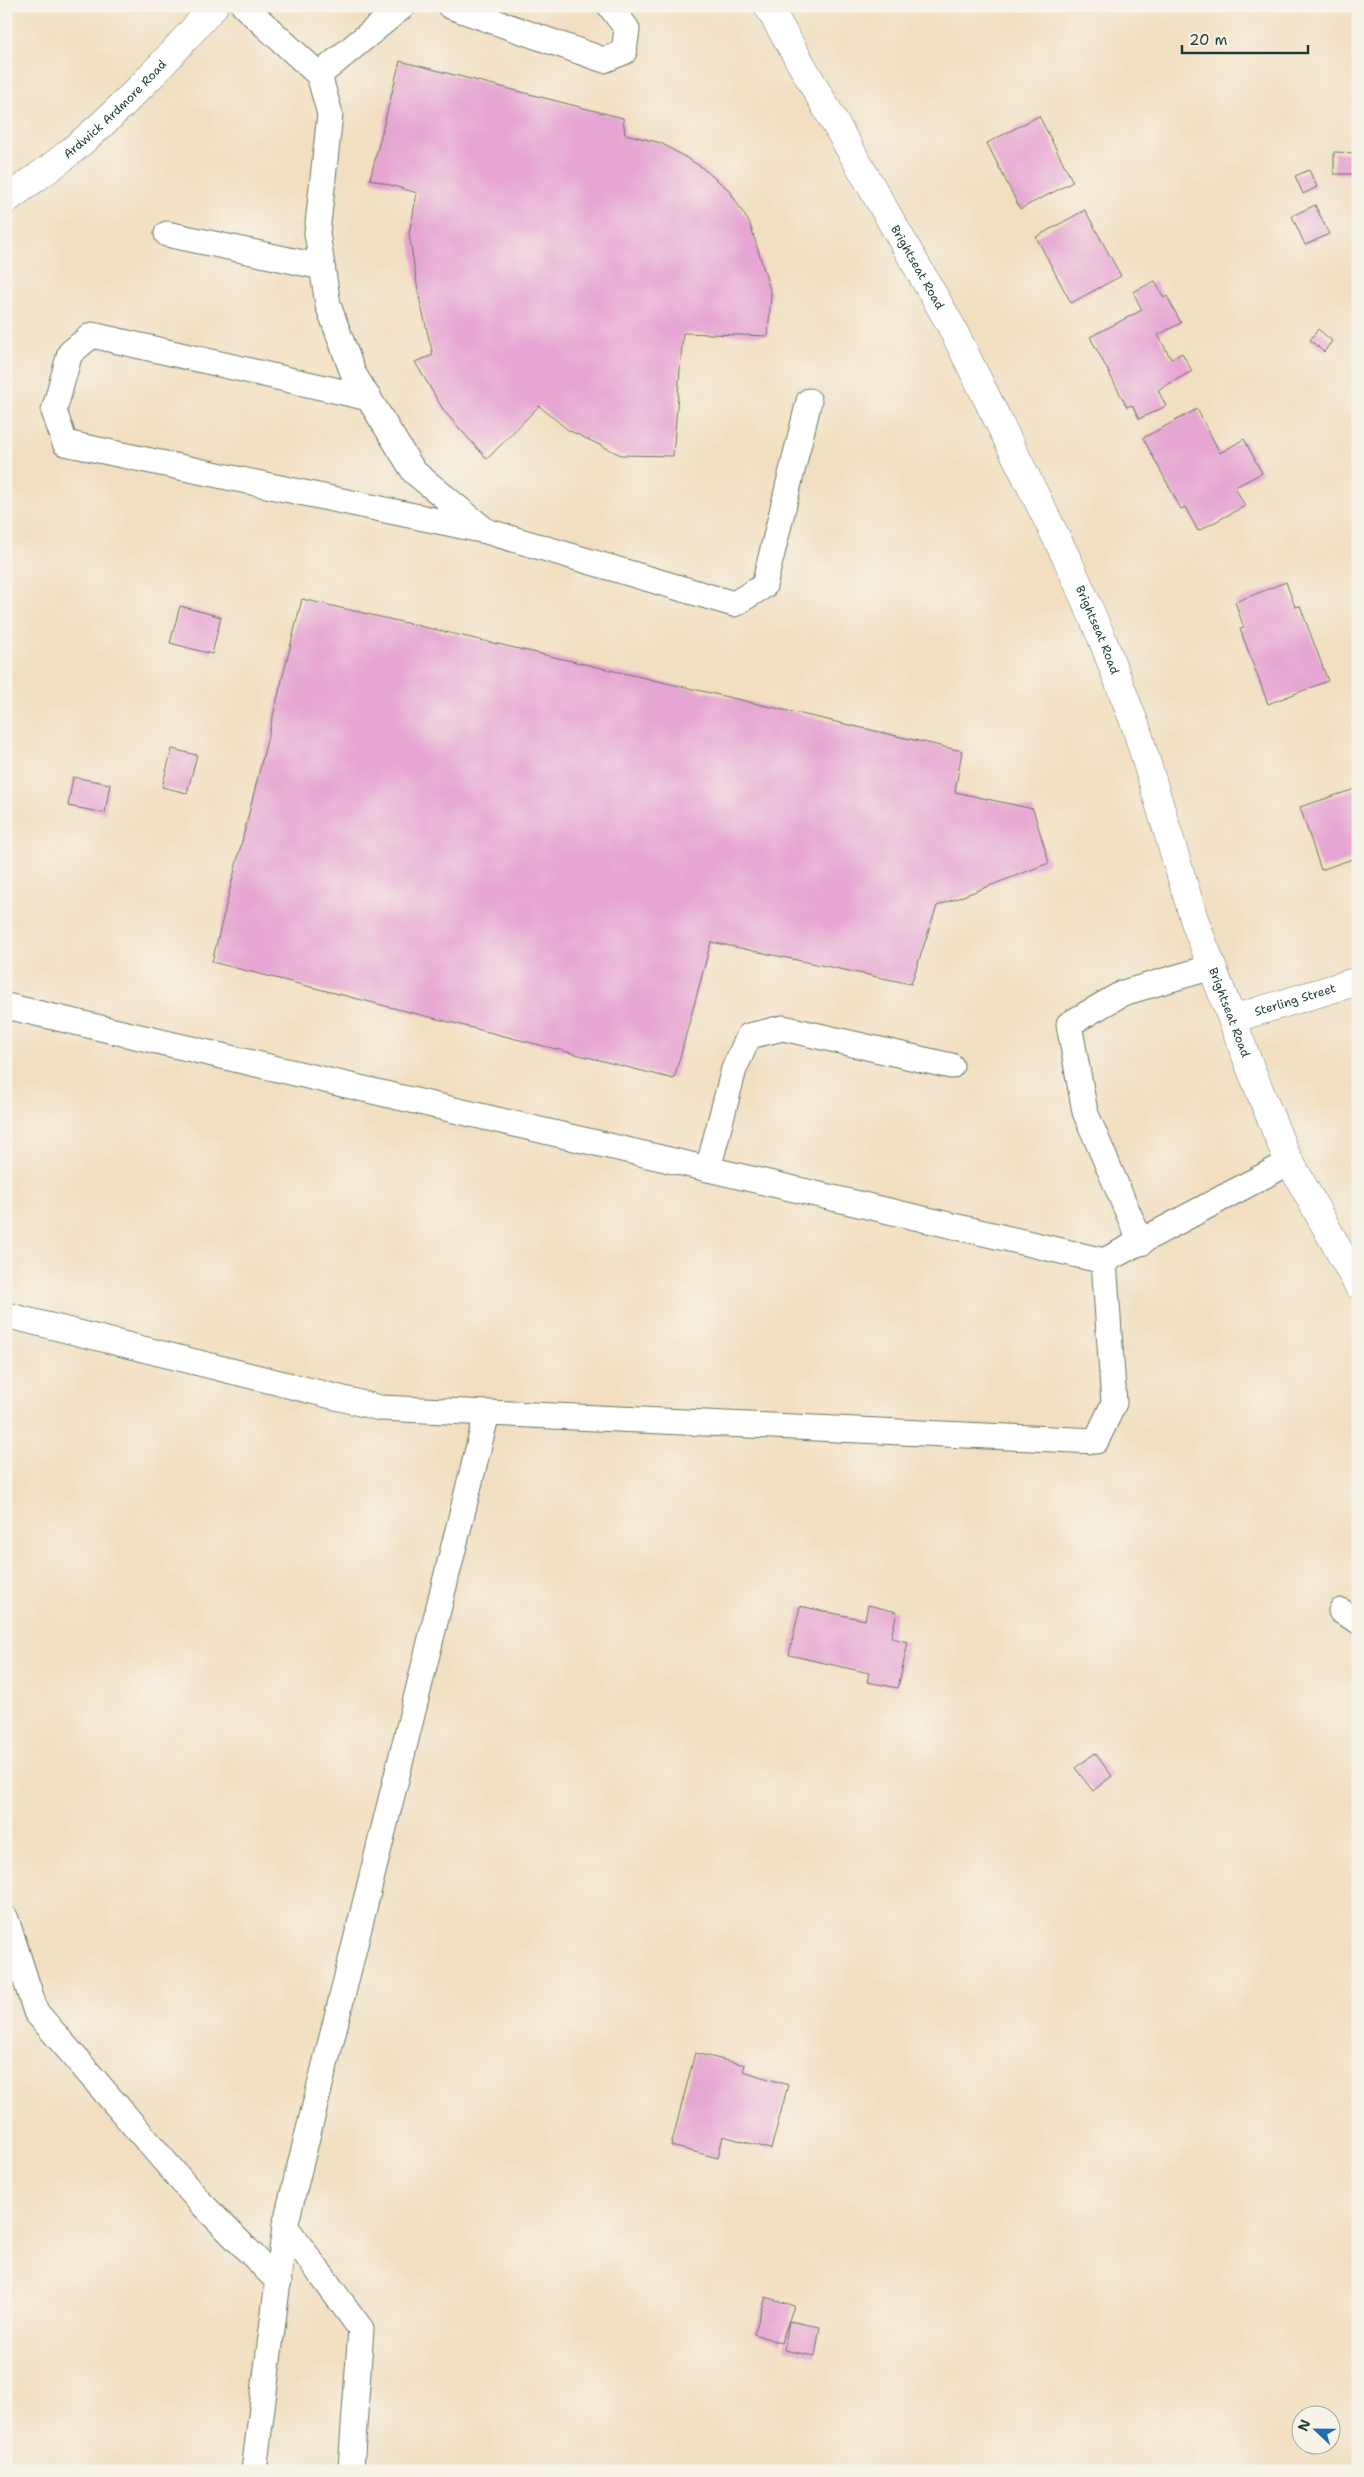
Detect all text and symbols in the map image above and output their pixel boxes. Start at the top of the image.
scale bar [1182,22,1308,54]
text: 20 m [1189,30,1228,50]
street label: Ardwick Ardmore Road [60,56,170,162]
street label: Brightseat Road [887,222,948,313]
street label: Brightseat Road [1072,583,1123,677]
street label: Brightseat Road [1205,965,1254,1060]
street label: Sterling Street [1253,980,1338,1020]
north arrow [1292,2404,1342,2454]
text: N [1294,2417,1314,2434]

